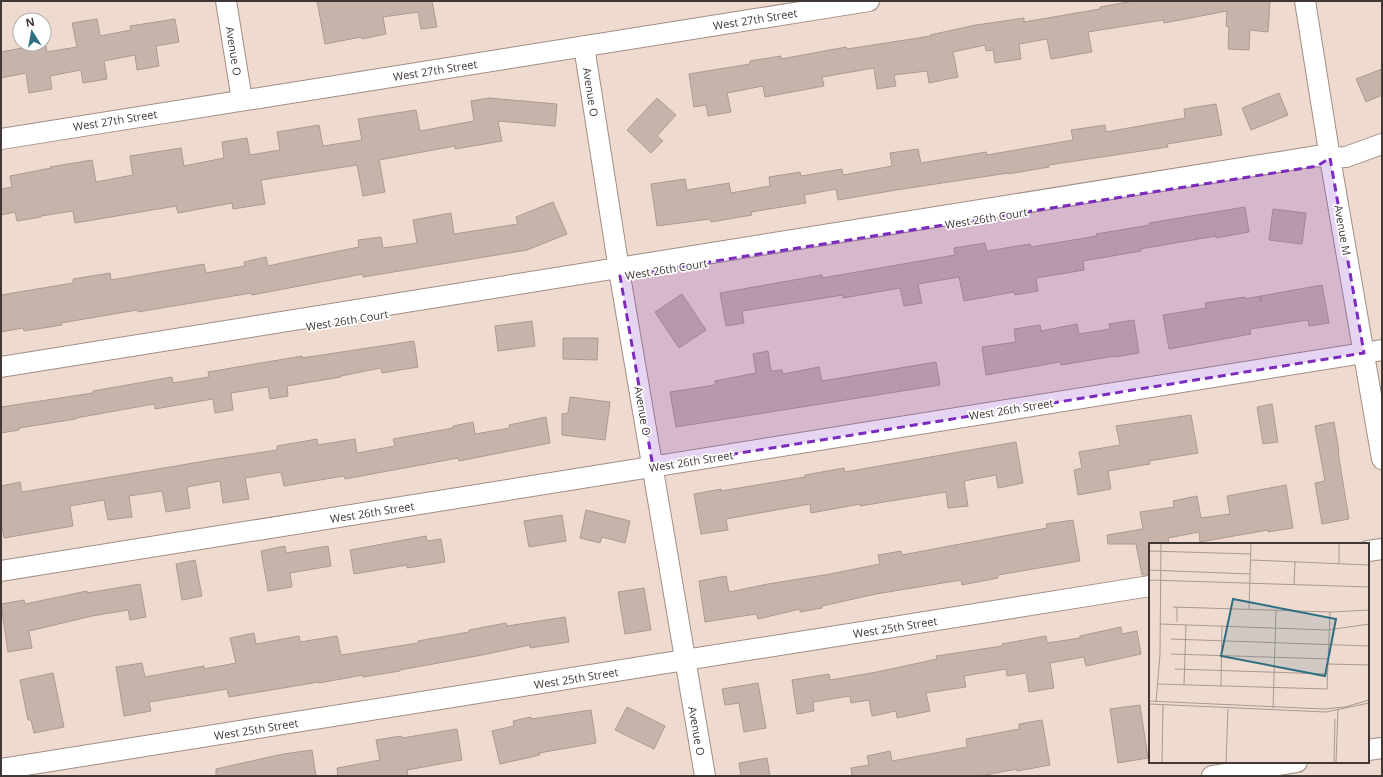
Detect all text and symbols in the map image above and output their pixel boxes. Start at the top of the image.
street label: West 27th Street [712,5,798,33]
north arrow [12,12,52,52]
text: N [24,13,36,30]
street label: Avenue O [223,25,245,77]
street label: West 27th Street [392,56,478,84]
street label: Avenue O [580,66,602,118]
street label: West 27th Street [72,106,158,134]
street label: West 26th Court [944,204,1028,232]
street label: Avenue M [1331,204,1355,256]
street label: West 26th Court [624,255,708,283]
street label: West 26th Court [305,306,389,334]
street label: Avenue O [631,385,655,437]
street label: West 26th Street [968,395,1054,423]
street label: West 26th Street [648,447,734,475]
street label: West 26th Street [329,498,415,526]
inset map [1149,543,1369,763]
street label: West 25th Street [852,613,938,641]
street label: West 25th Street [533,664,619,692]
street label: Avenue O [685,705,709,757]
street label: West 25th Street [213,715,299,743]

